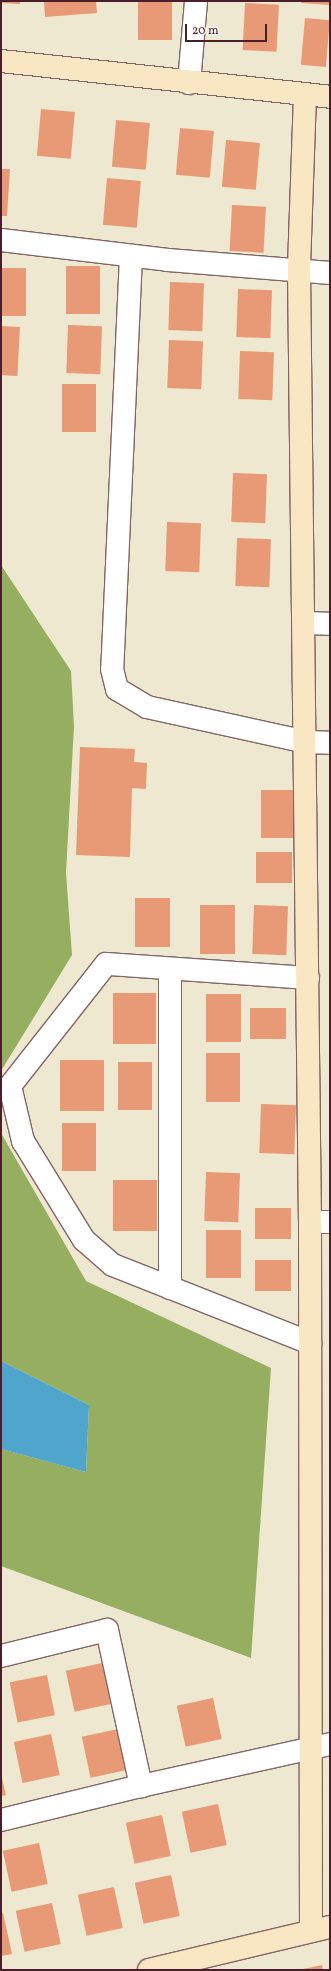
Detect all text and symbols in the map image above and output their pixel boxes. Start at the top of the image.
scale bar [187,16,269,42]
text: 20 m [192,23,219,39]

